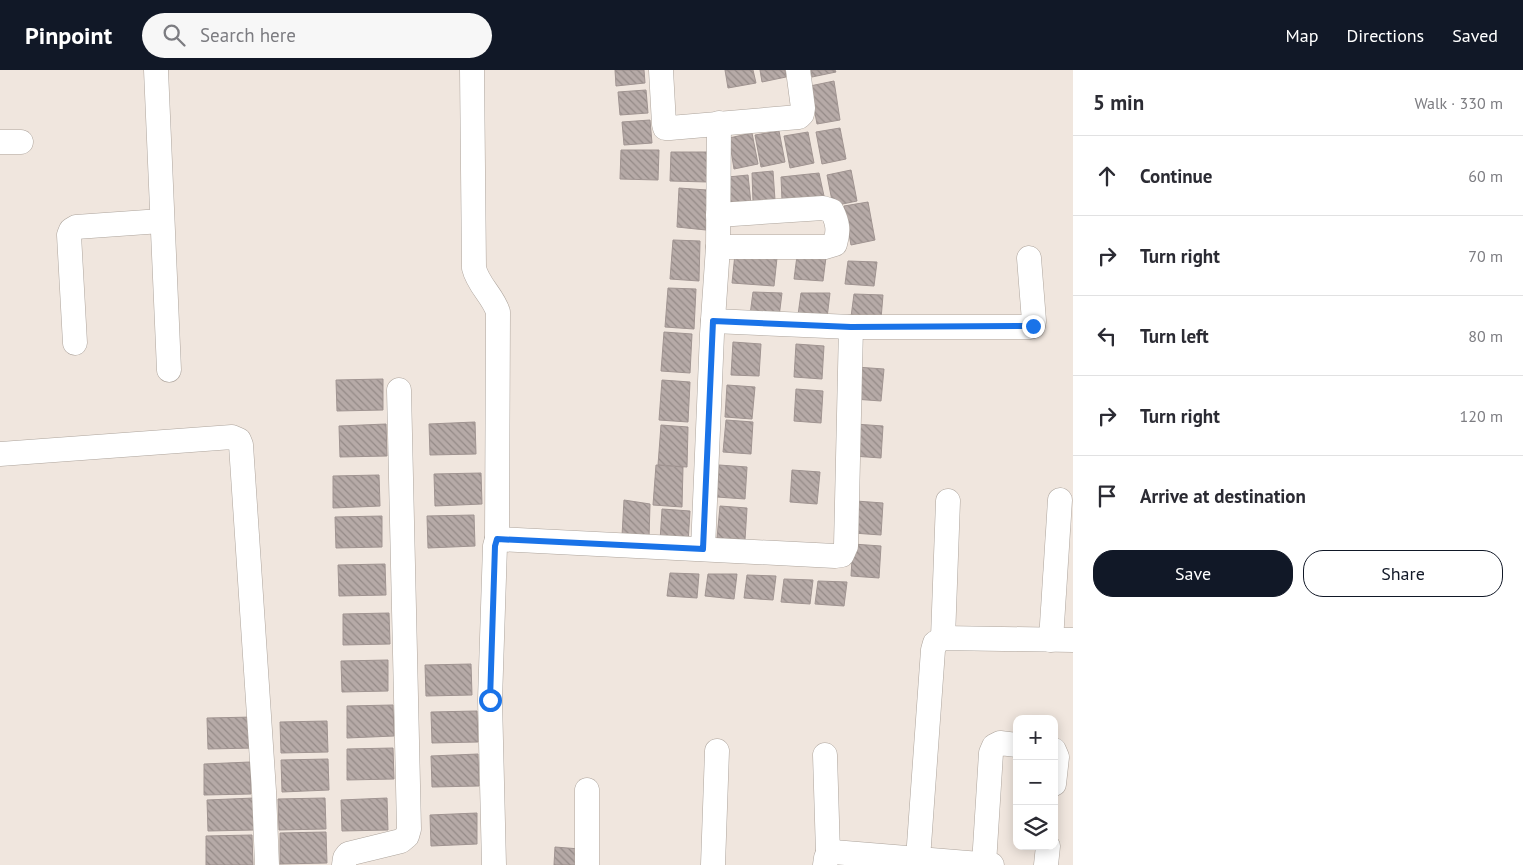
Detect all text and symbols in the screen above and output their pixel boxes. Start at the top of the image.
search box [142,13,492,58]
text: Pinpoint [25,20,112,51]
icon: search [160,21,188,49]
text: Search here [200,23,296,47]
text: Map [1286,24,1318,47]
text: Directions [1346,24,1424,47]
text: Saved [1452,24,1498,47]
text: 5 min [1093,89,1144,116]
text: Walk · 330 m [1414,93,1503,113]
icon: ahead [1093,162,1121,190]
text: Continue [1140,164,1212,188]
text: 60 m [1468,166,1503,186]
icon: right [1093,242,1121,270]
text: Turn right [1140,244,1220,268]
text: 70 m [1468,246,1503,266]
route end [1022,315,1045,338]
icon: left [1093,322,1121,350]
text: Turn left [1140,324,1209,348]
text: 80 m [1468,326,1503,346]
icon: right [1093,402,1121,430]
text: Turn right [1140,404,1220,428]
text: 120 m [1460,406,1503,426]
icon: arrive [1093,482,1121,510]
text: Arrive at destination [1140,484,1306,508]
button: Save [1093,550,1293,597]
button: Share [1303,550,1503,597]
route start [479,689,502,712]
map controls [1013,715,1058,850]
button: + [1013,715,1058,760]
button: − [1013,760,1058,805]
button: layers [1013,805,1058,850]

